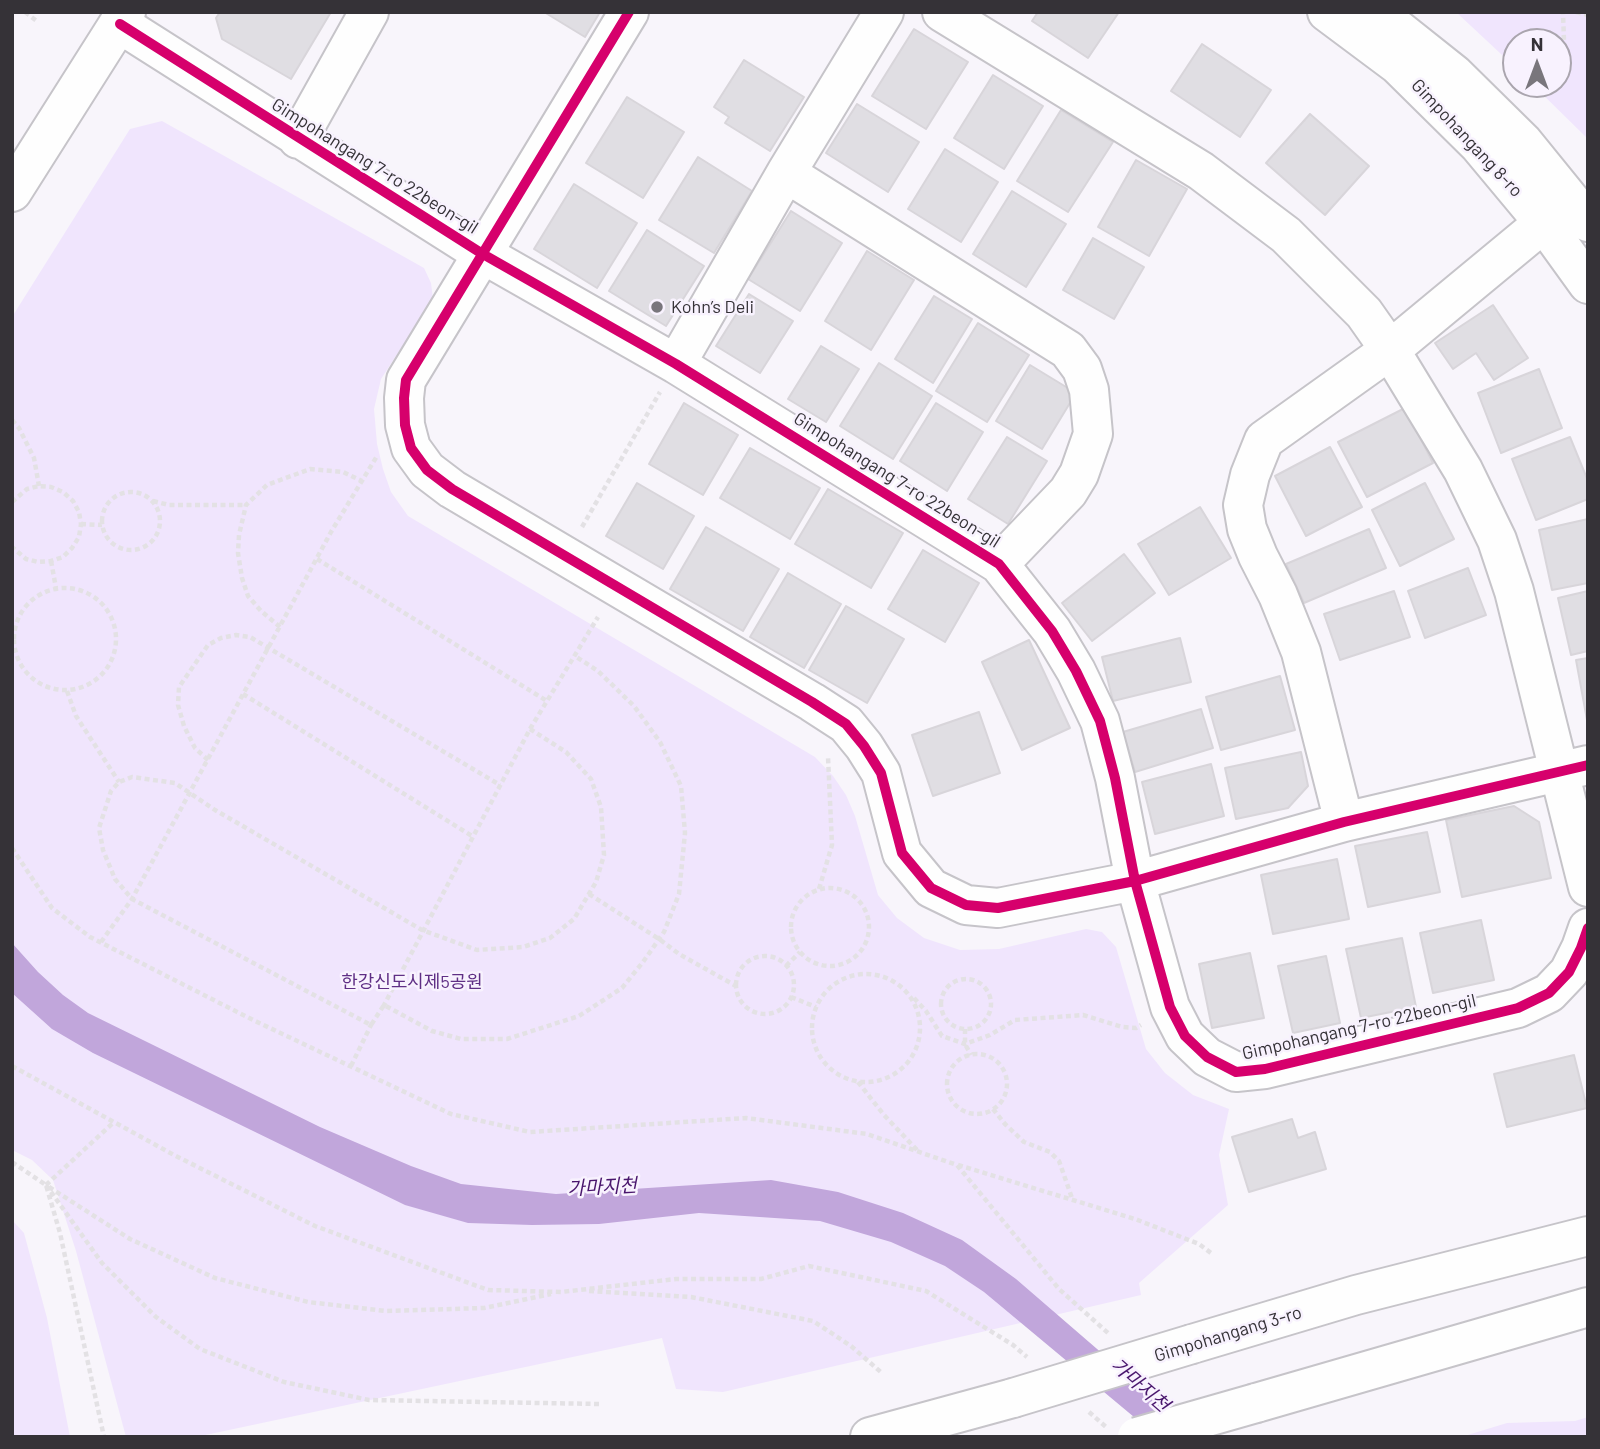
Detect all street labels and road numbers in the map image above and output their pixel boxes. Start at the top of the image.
street label: Gimpohangang 8-ro [1407,75,1527,201]
street label: Gimpohangang 7-ro 22beon-gil [268,93,482,239]
street label: Gimpohangang 7-ro 22beon-gil [790,407,1004,553]
street label: Gimpohangang 7-ro 22beon-gil [1240,990,1478,1064]
street label: Gimpohangang 3-ro [1152,1301,1304,1367]

